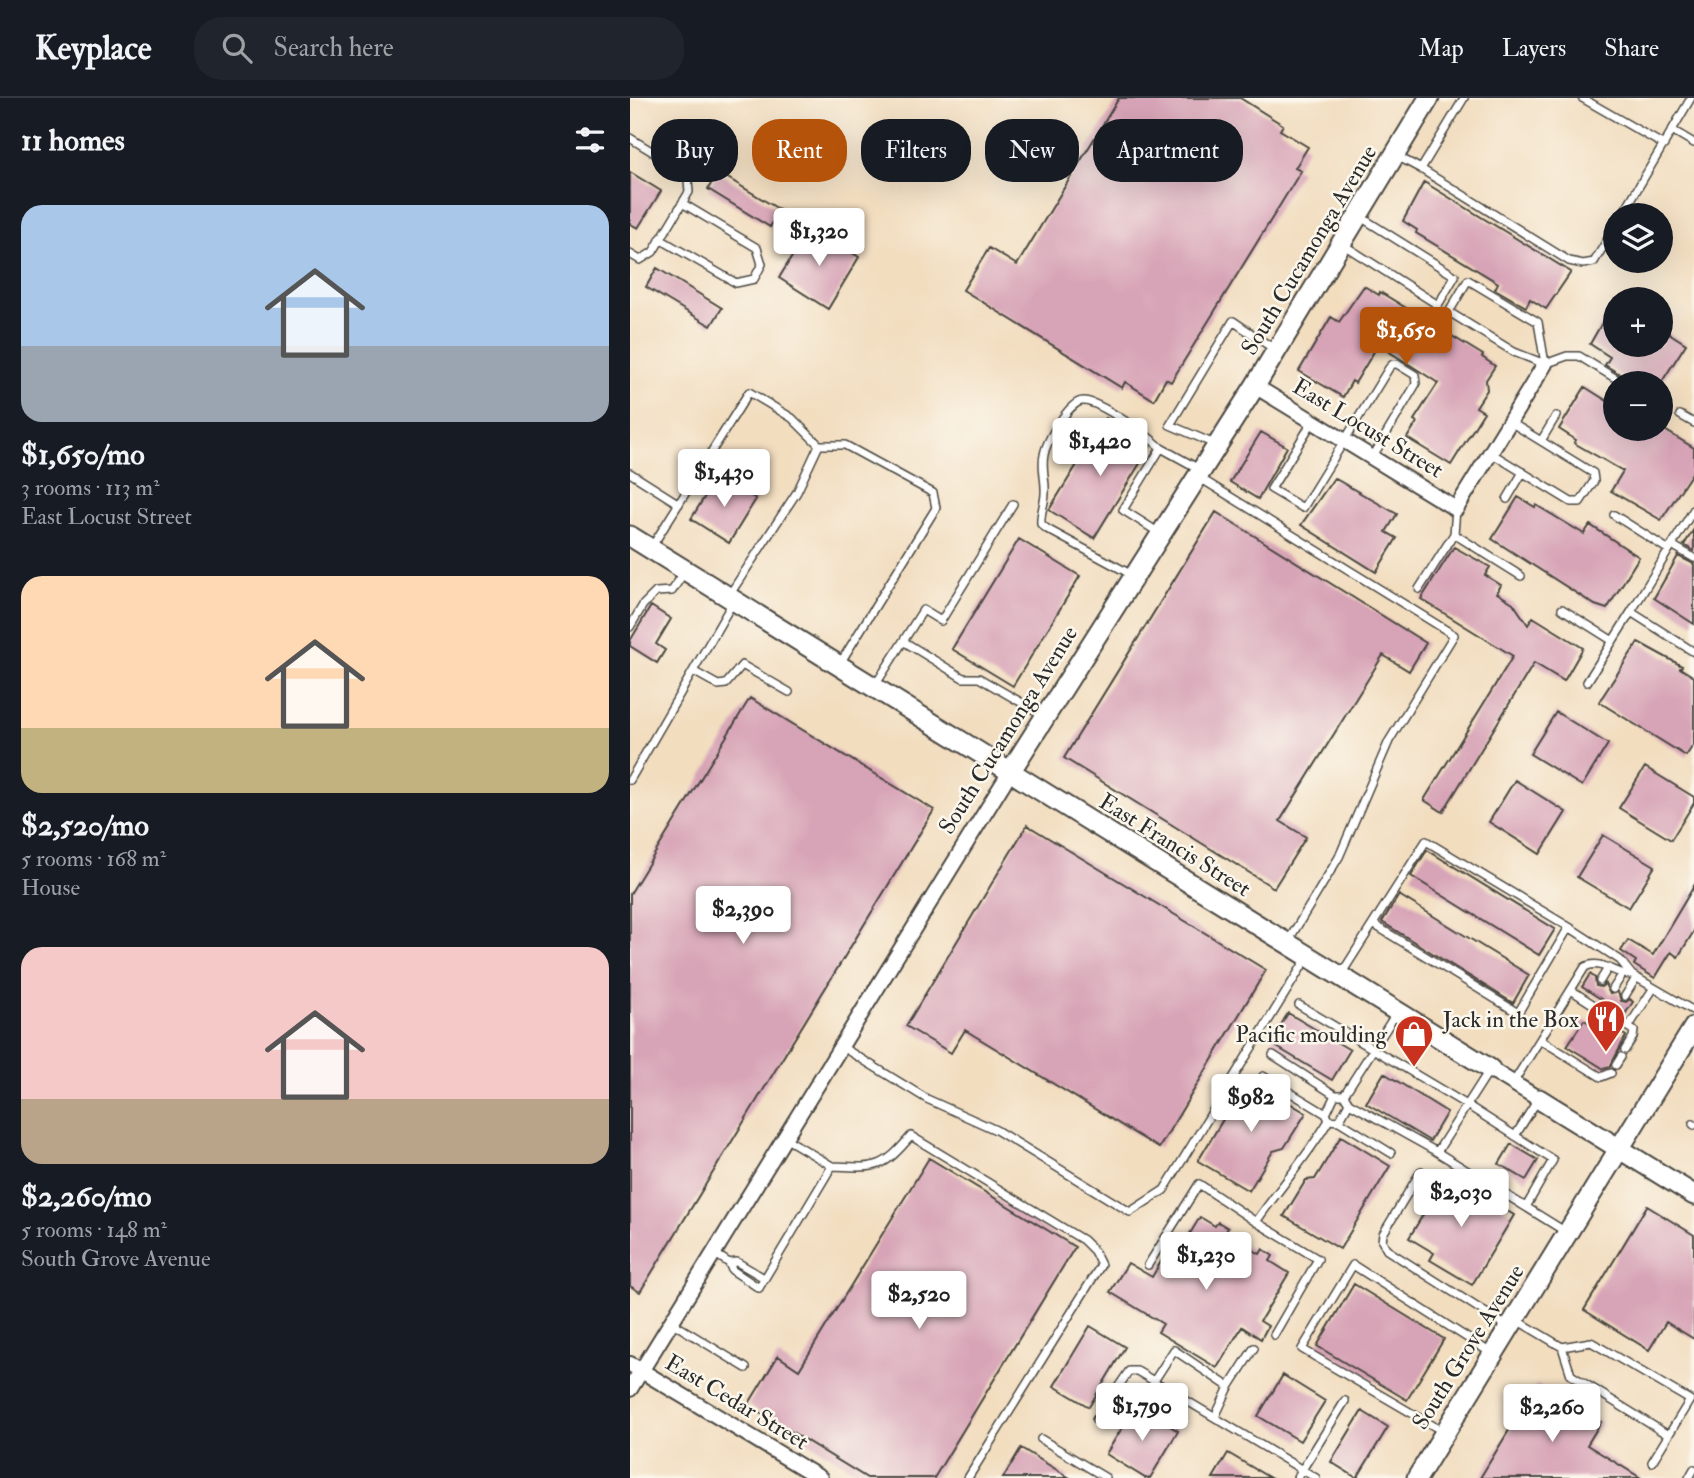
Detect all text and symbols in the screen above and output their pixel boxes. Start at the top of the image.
search box [194,17,684,80]
text: Keyplace [35,28,152,69]
icon: search [218,29,256,67]
text: Search here [274,32,394,64]
text: Map [1419,33,1464,64]
text: Layers [1502,33,1566,64]
text: Share [1604,33,1659,64]
chip: Buy [651,119,738,182]
chip: Rent [752,119,847,182]
chip: Filters [861,119,971,182]
chip: New [985,119,1079,182]
chip: Apartment [1093,119,1243,182]
icon: filters [571,121,609,159]
text: 11 homes [21,122,125,159]
street label: South Cucamonga Avenue [1235,139,1383,360]
map controls [1603,203,1673,441]
button: layers [1603,203,1673,273]
pin: $1,320 [762,208,876,268]
text: $1,320 [790,216,848,245]
icon: home [252,250,378,376]
button: + [1603,287,1673,357]
pin: $1,650 [1349,308,1463,367]
text: $1,650 [1376,315,1436,344]
button: − [1603,371,1673,441]
street label: East Locust Street [1287,372,1449,484]
pin: $1,420 [1043,418,1157,478]
text: $1,420 [1068,426,1132,455]
text: $1,650/mo [21,436,145,473]
pin: $1,430 [667,450,781,509]
text: $1,430 [694,457,754,486]
text: 3 rooms · 113 m² [21,473,160,502]
text: East Locust Street [21,502,192,531]
street label: South Cucamonga Avenue [932,620,1084,840]
icon: home [252,621,378,747]
street label: East Francis Street [1094,787,1256,903]
text: $2,520/mo [21,807,149,844]
text: 5 rooms · 168 m² [21,844,166,873]
text: House [21,873,80,902]
pin: $2,390 [686,886,800,946]
text: $2,390 [712,894,774,923]
icon: home [252,992,378,1118]
restaurant icon: Jack in the Box [1585,998,1627,1053]
place label: Jack in the Box [1442,1005,1579,1034]
shop icon: Pacific moulding [1393,1013,1435,1068]
place label: Pacific moulding [1235,1020,1388,1049]
pin: $982 [1210,1074,1292,1134]
text: $982 [1227,1082,1275,1111]
pin: $2,030 [1404,1170,1518,1229]
text: $2,030 [1430,1177,1492,1206]
text: $2,260/mo [21,1178,151,1215]
text: 5 rooms · 148 m² [21,1215,167,1244]
pin: $1,230 [1149,1232,1263,1292]
text: $1,230 [1177,1240,1235,1269]
text: South Grove Avenue [21,1244,211,1273]
street label: South Grove Avenue [1405,1259,1531,1435]
pin: $2,520 [862,1272,976,1331]
text: $2,520 [887,1279,951,1308]
street label: East Cedar Street [660,1348,814,1456]
pin: $1,790 [1085,1384,1199,1443]
pin: $2,260 [1495,1384,1609,1444]
text: $1,790 [1112,1391,1172,1420]
text: $2,260 [1519,1392,1585,1421]

